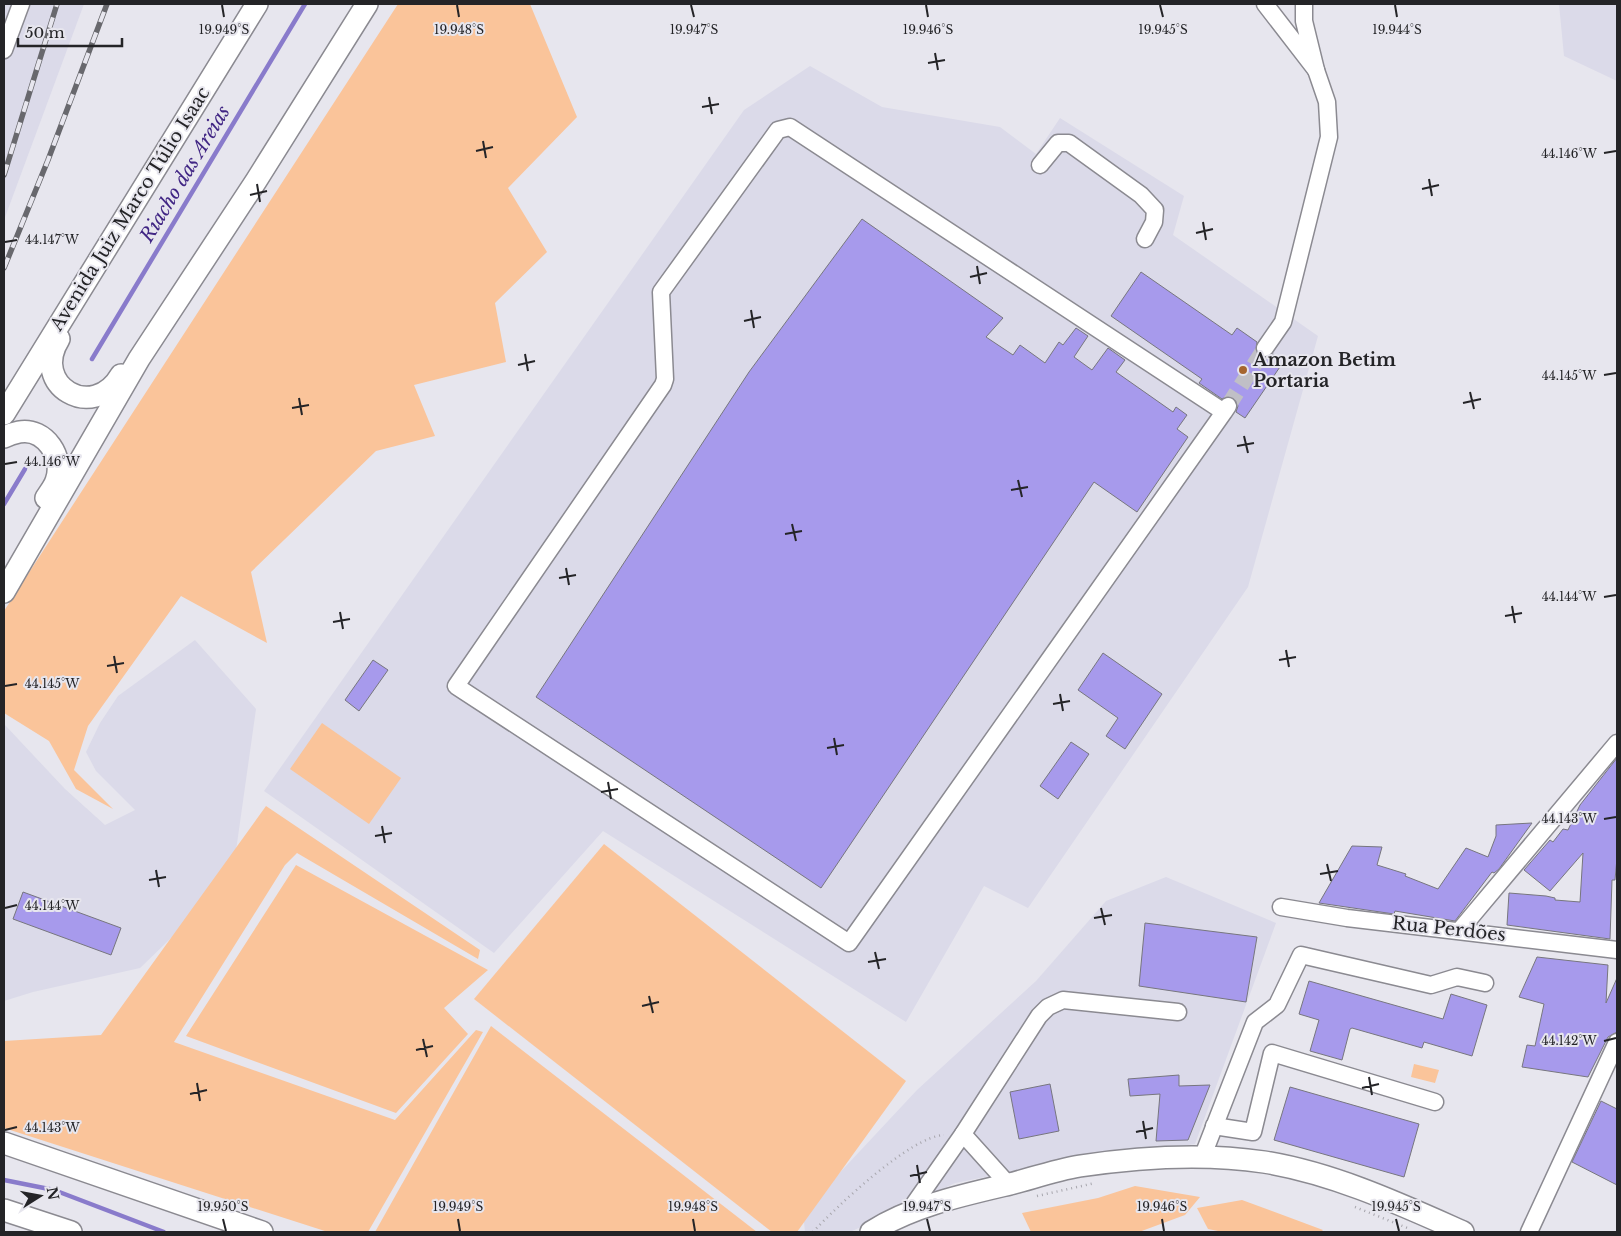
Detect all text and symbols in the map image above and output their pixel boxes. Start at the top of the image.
scale bar [18,15,121,47]
text: 19.949°S [199,22,249,37]
text: 19.948°S [434,22,484,37]
text: 19.947°S [670,22,719,37]
text: 19.946°S [903,22,953,37]
text: 19.945°S [1138,22,1188,37]
text: 19.944°S [1372,22,1422,37]
text: 50 m [25,23,65,42]
street label: Avenida Juiz Marco Túlio Isaac [45,83,215,336]
water label: Riacho das Areias [135,102,235,247]
text: 44.146°W [1541,146,1598,161]
text: 44.147°W [25,232,80,247]
place label: Amazon Betim Portaria [1252,349,1396,392]
marker: Amazon Betim Portaria [1237,364,1249,376]
text: 44.145°W [1542,368,1597,383]
text: 44.146°W [24,454,81,469]
text: 44.144°W [1542,589,1597,604]
text: 44.145°W [25,676,80,691]
text: 44.143°W [1541,811,1598,826]
text: 44.144°W [25,898,80,913]
street label: Rua Perdões [1391,912,1507,946]
text: 44.142°W [1541,1033,1598,1048]
text: 44.143°W [24,1120,81,1135]
north arrow [15,1171,65,1221]
text: N [43,1185,63,1202]
text: 19.950°S [198,1199,249,1214]
text: 19.949°S [433,1199,483,1214]
text: 19.948°S [668,1199,718,1214]
text: 19.947°S [903,1199,952,1214]
text: 19.946°S [1137,1199,1187,1214]
text: 19.945°S [1371,1199,1421,1214]

